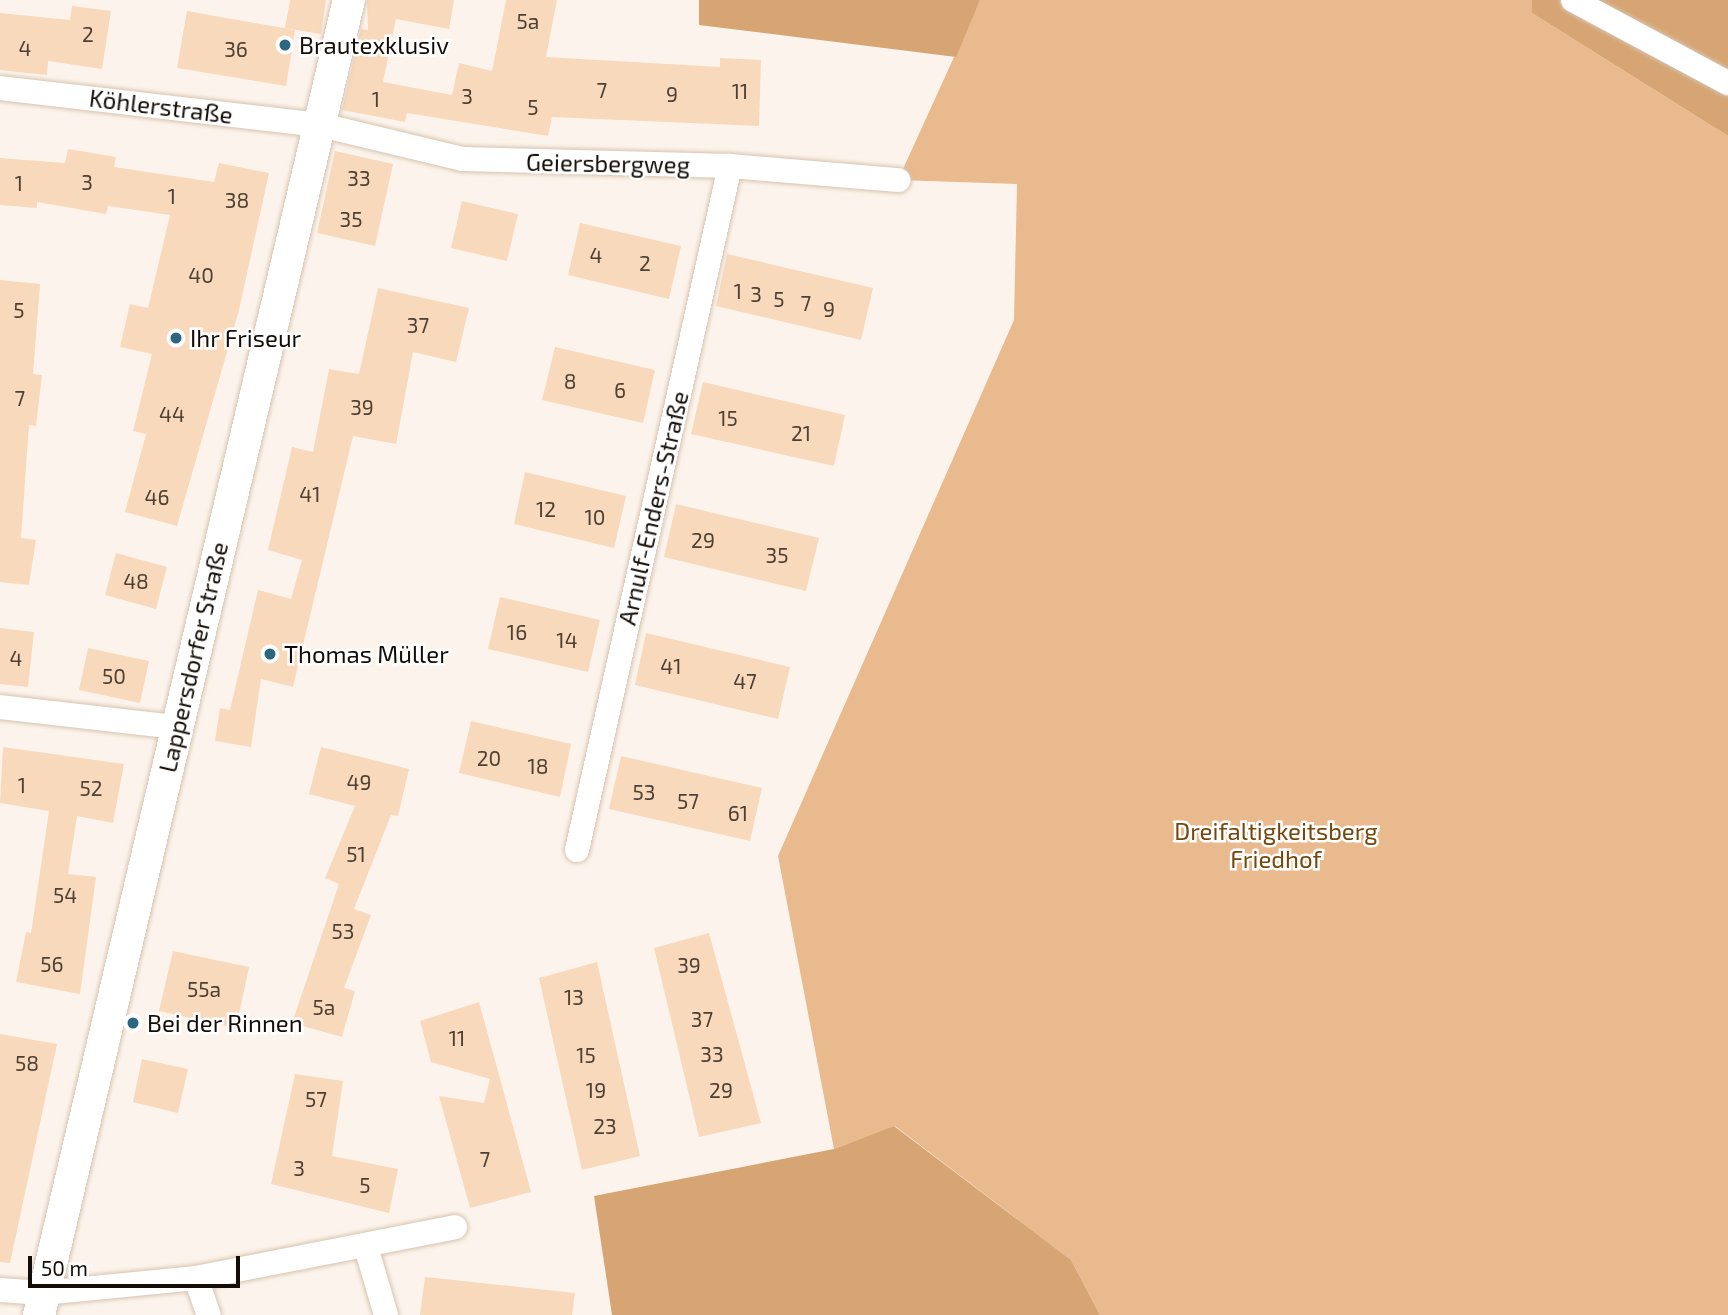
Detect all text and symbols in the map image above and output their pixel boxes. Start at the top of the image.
house number: 5a [517,8,539,34]
house number: 2 [82,21,94,47]
place label: Brautexklusiv [299,31,449,59]
house number: 4 [19,35,31,61]
house number: 36 [224,36,248,62]
marker: Brautexklusiv [277,37,293,53]
house number: 7 [597,77,607,103]
house number: 11 [732,78,748,104]
house number: 9 [666,81,678,107]
street label: Köhlerstraße [88,83,234,129]
house number: 3 [461,83,473,109]
house number: 1 [372,86,380,112]
house number: 5 [527,94,539,120]
street label: Geiersbergweg [526,147,690,179]
house number: 33 [347,165,371,191]
house number: 3 [81,169,93,195]
house number: 1 [15,170,23,196]
house number: 1 [168,183,176,209]
house number: 38 [225,187,249,213]
house number: 35 [340,206,362,232]
house number: 4 [590,242,602,268]
house number: 2 [639,250,651,276]
house number: 40 [188,262,214,288]
house number: 1 [734,278,742,304]
house number: 3 [750,281,762,307]
house number: 5 [773,286,785,312]
house number: 7 [801,290,811,316]
house number: 9 [823,296,835,322]
house number: 5 [13,297,25,323]
house number: 37 [407,312,429,338]
place label: Ihr Friseur [190,324,302,352]
marker: Ihr Friseur [168,330,184,346]
house number: 8 [564,368,576,394]
house number: 6 [614,377,626,403]
house number: 7 [15,385,25,411]
street label: Arnulf-Enders-Straße [612,388,694,628]
house number: 39 [350,394,374,420]
house number: 44 [159,401,185,427]
house number: 15 [718,405,738,431]
house number: 21 [791,420,811,446]
house number: 41 [299,481,321,507]
house number: 46 [145,484,169,510]
house number: 12 [536,496,556,522]
house number: 10 [584,504,606,530]
house number: 29 [691,527,715,553]
street label: Lappersdorfer Straße [152,539,234,775]
house number: 35 [766,542,788,568]
house number: 48 [123,568,149,594]
house number: 16 [507,619,527,645]
house number: 14 [556,627,578,653]
place label: Thomas Müller [284,640,449,668]
house number: 4 [10,645,22,671]
marker: Thomas Müller [262,646,278,662]
house number: 41 [660,653,682,679]
house number: 50 [102,663,126,689]
house number: 47 [733,668,757,694]
house number: 20 [477,745,501,771]
house number: 18 [527,753,549,779]
house number: 49 [347,769,371,795]
house number: 1 [18,772,26,798]
house number: 52 [79,775,103,801]
house number: 53 [633,779,655,805]
house number: 57 [677,788,699,814]
house number: 61 [728,800,748,826]
park label: Dreifaltigkeitsberg Friedhof [1174,817,1378,873]
house number: 51 [346,841,366,867]
house number: 54 [53,882,77,908]
house number: 53 [332,918,354,944]
house number: 56 [40,951,64,977]
house number: 39 [677,952,701,978]
house number: 55a [187,976,221,1002]
house number: 13 [564,984,584,1010]
house number: 5a [313,994,335,1020]
house number: 37 [691,1006,713,1032]
place label: Bei der Rinnen [147,1009,303,1037]
marker: Bei der Rinnen [125,1015,141,1031]
house number: 11 [449,1025,465,1051]
house number: 33 [700,1041,724,1067]
house number: 15 [576,1042,596,1068]
house number: 58 [15,1050,39,1076]
house number: 19 [586,1077,606,1103]
house number: 29 [709,1077,733,1103]
house number: 57 [305,1086,327,1112]
house number: 23 [593,1113,617,1139]
house number: 7 [480,1146,490,1172]
house number: 3 [293,1155,305,1181]
house number: 5 [359,1172,371,1198]
scale bar [32,1242,243,1286]
text: 50 m [41,1255,88,1280]

